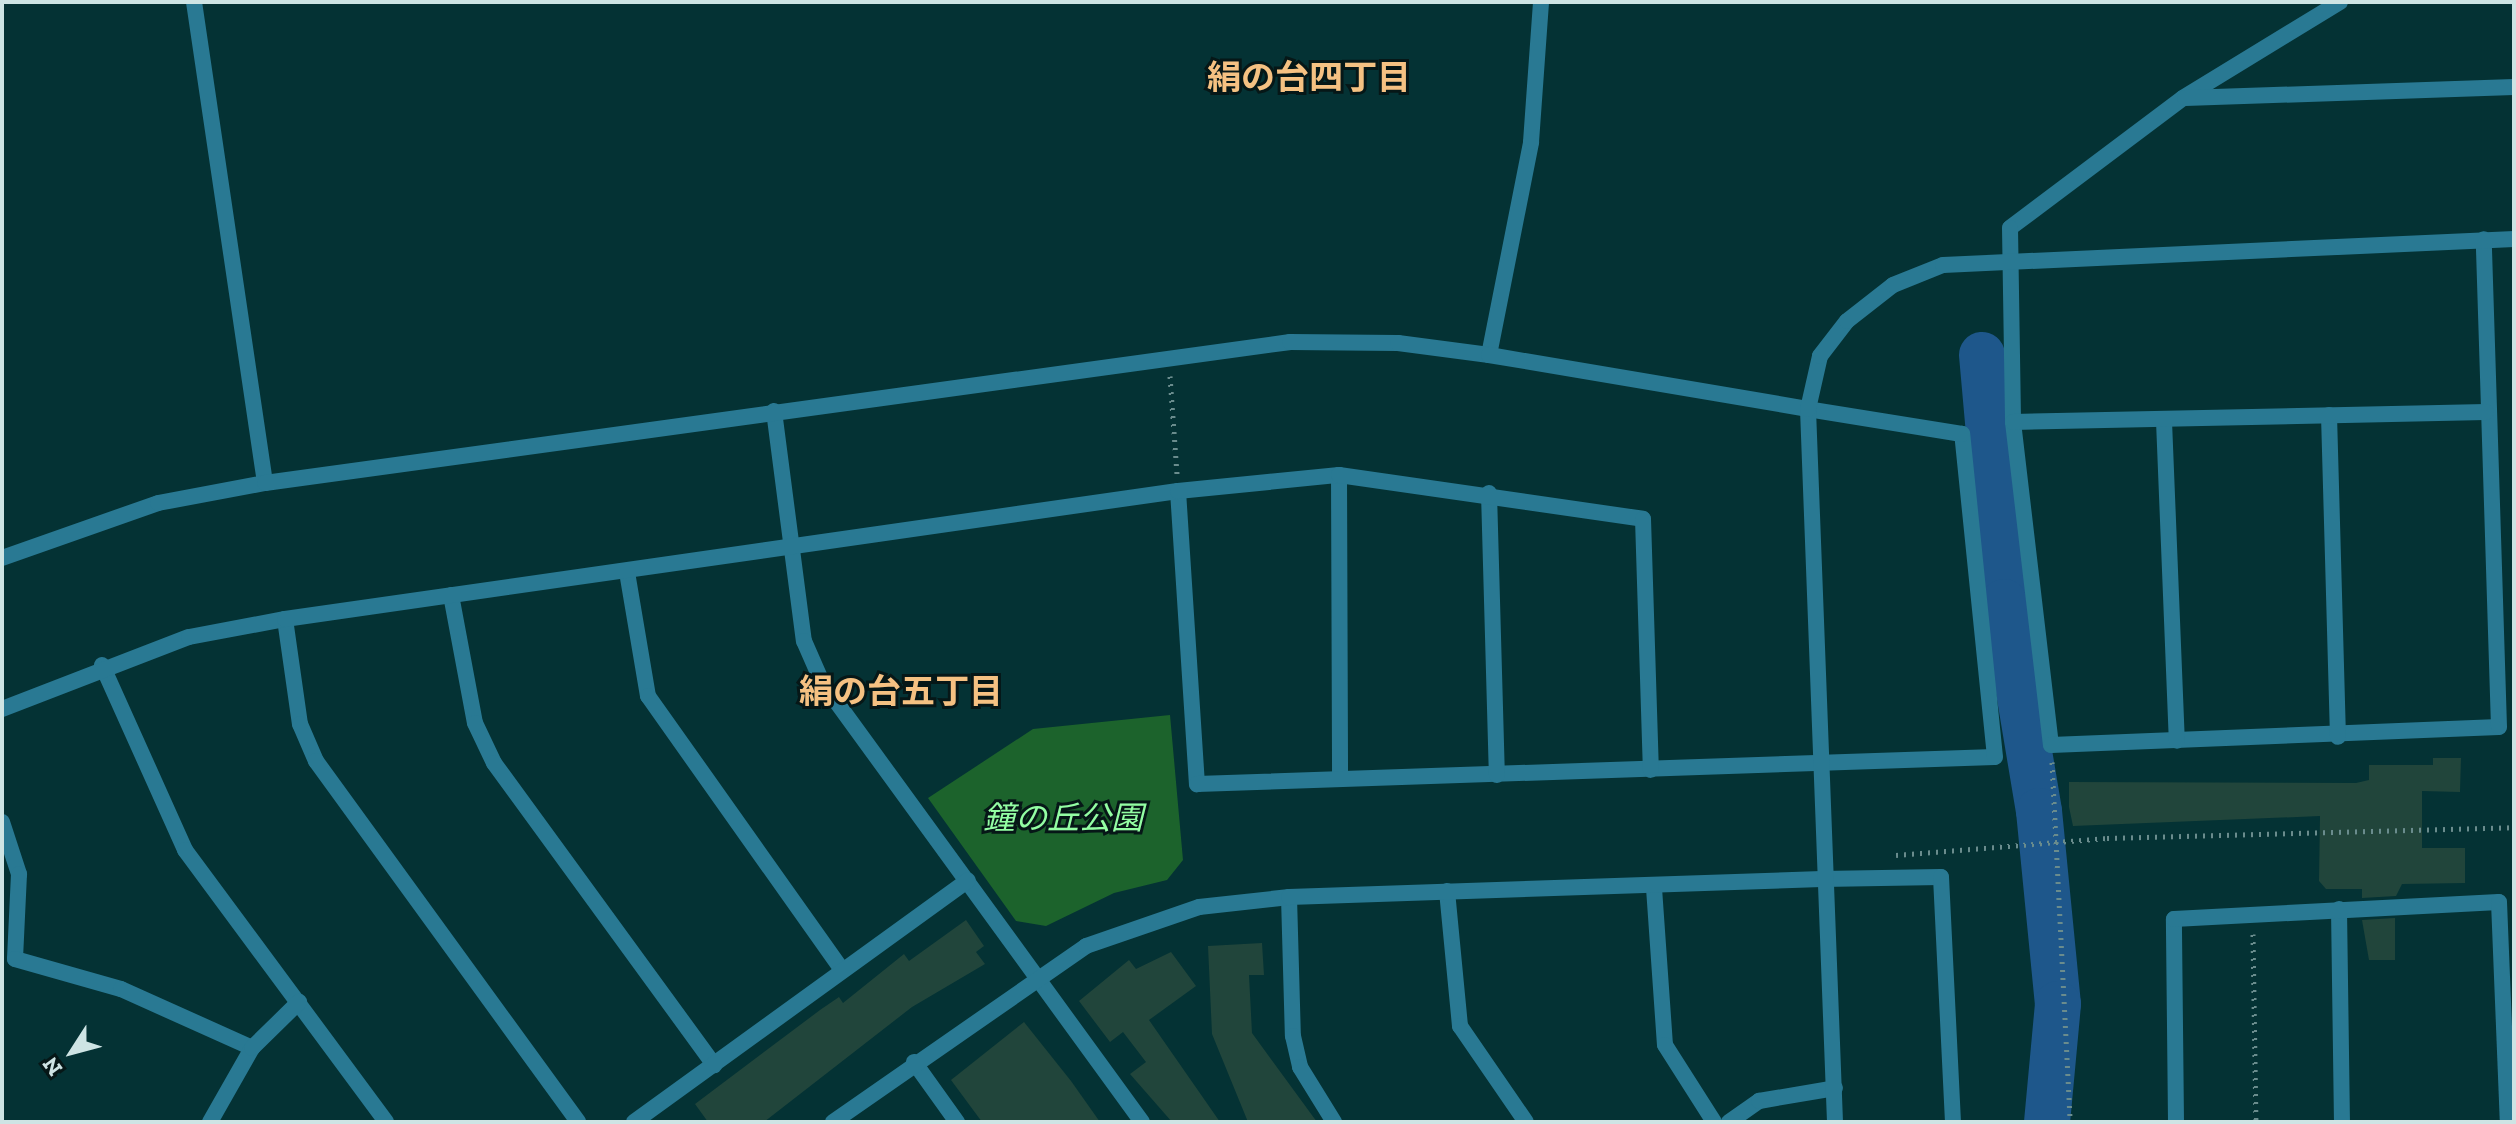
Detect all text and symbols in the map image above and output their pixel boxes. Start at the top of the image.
district label: 絹の台四丁目 [1207,58,1411,98]
district label: 絹の台五丁目 [799,672,1003,712]
park label: 鐘の丘公園 [983,799,1143,837]
north arrow [32,1012,112,1092]
text: N [36,1052,68,1081]

